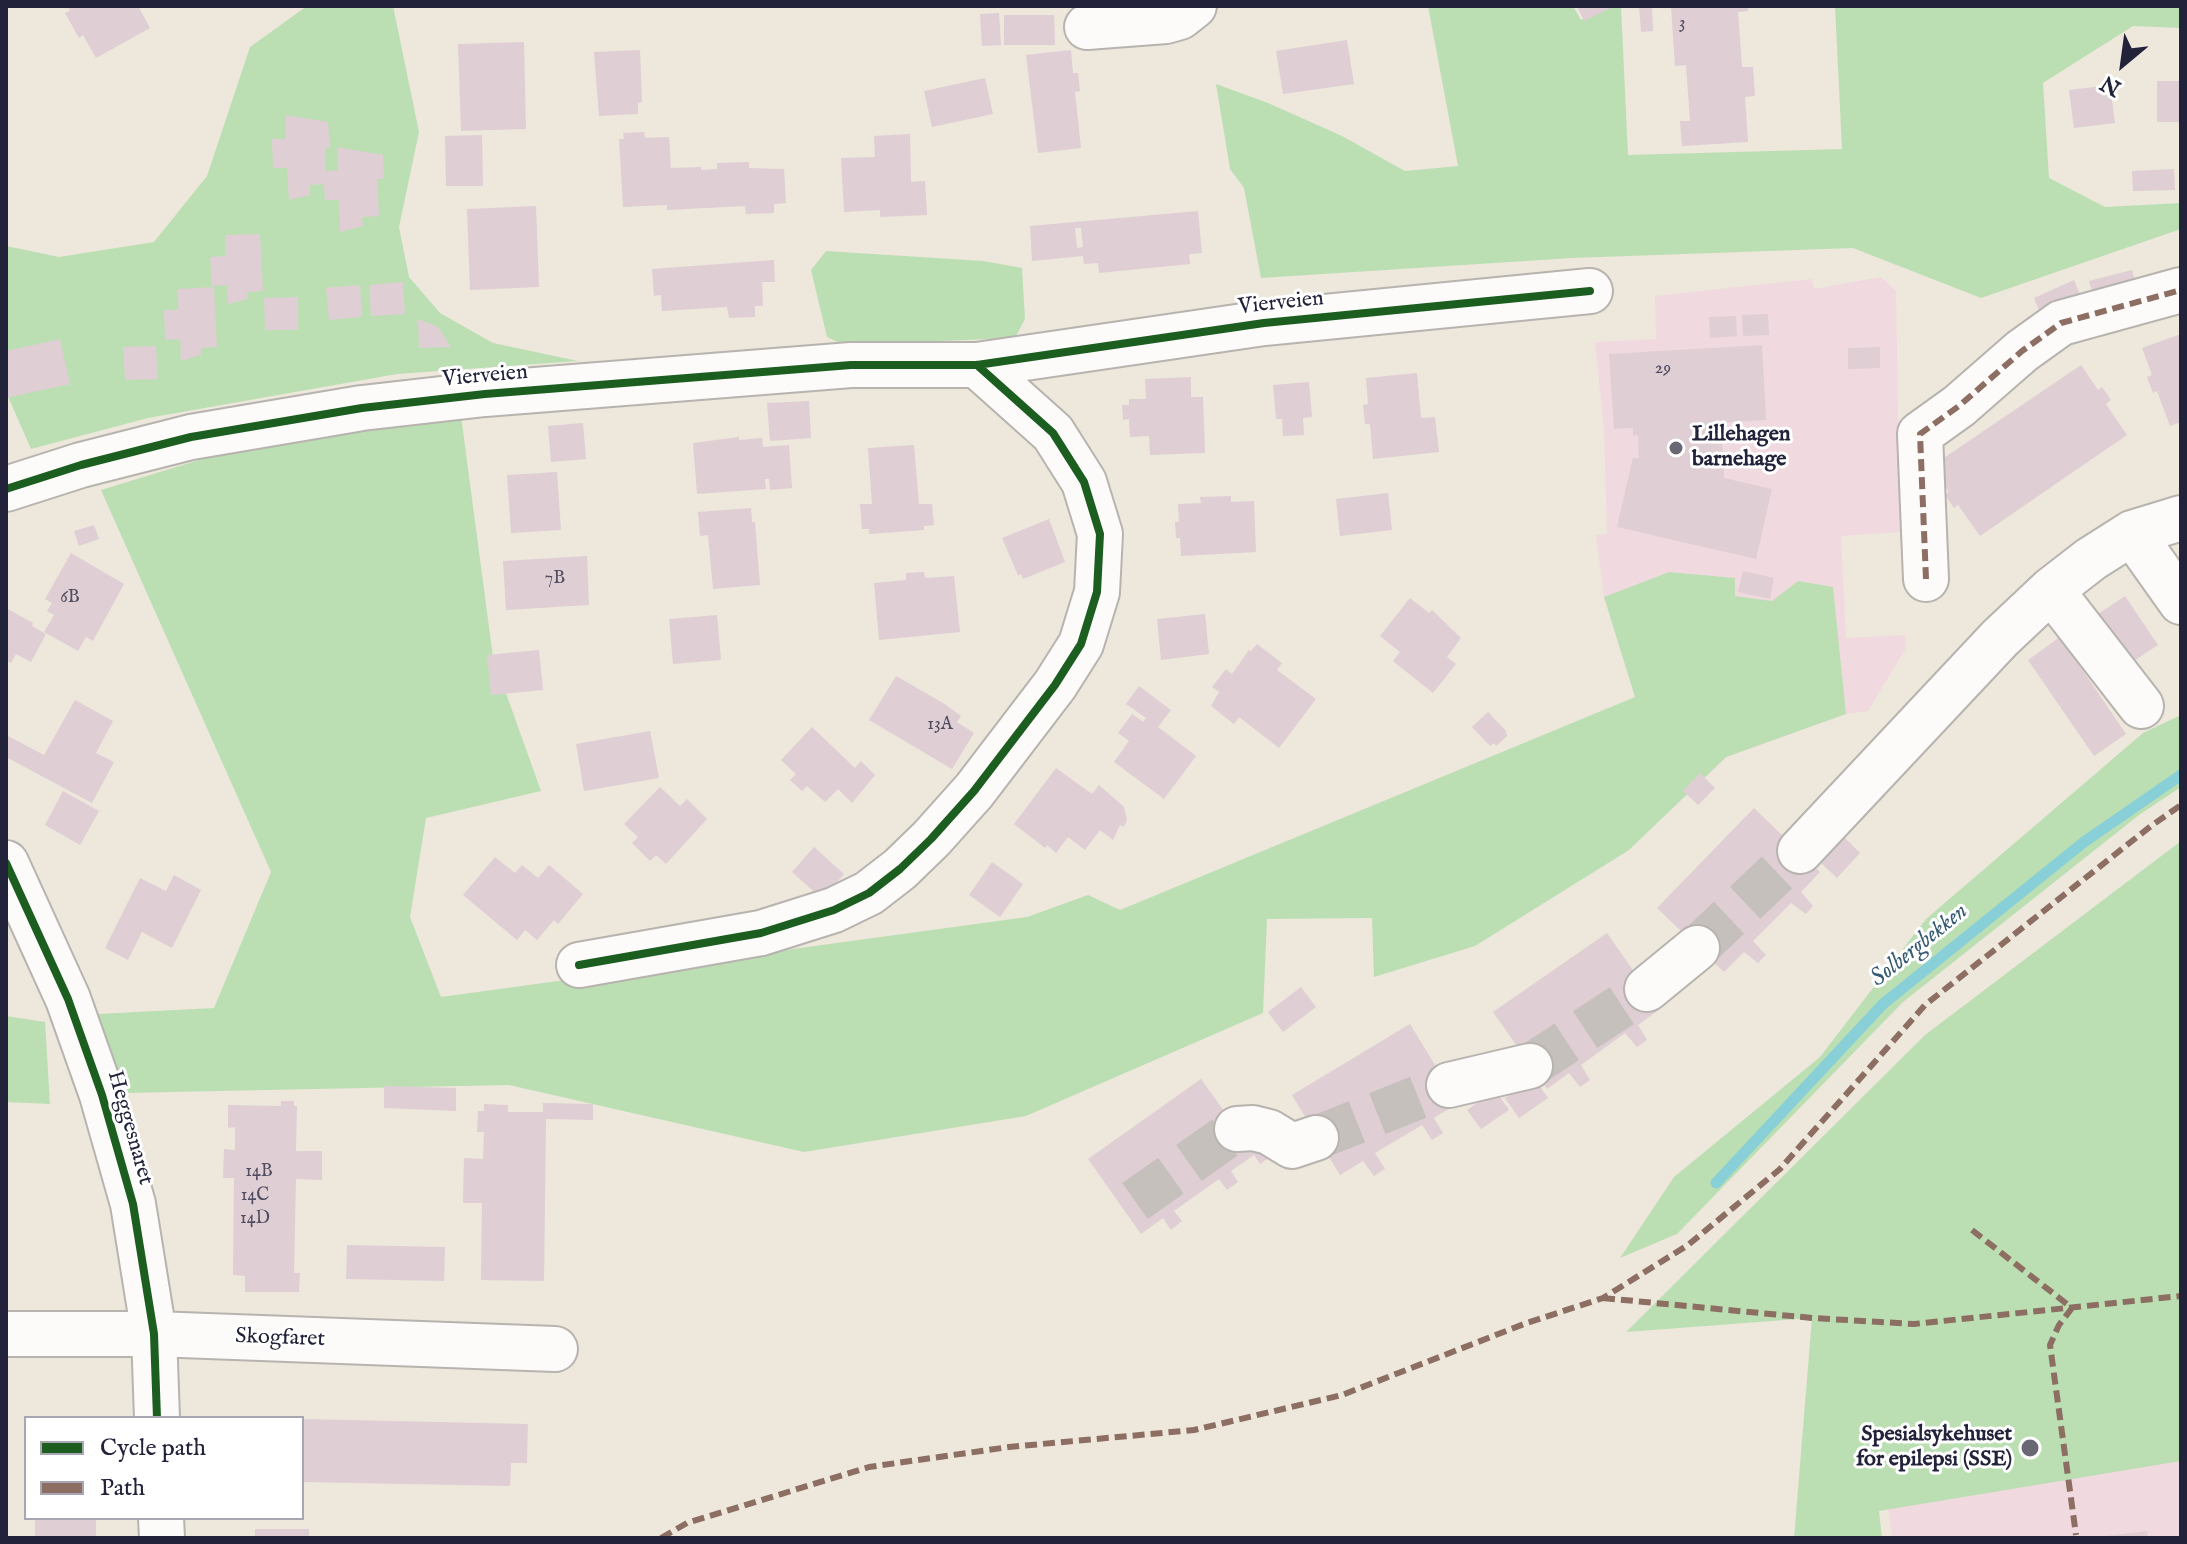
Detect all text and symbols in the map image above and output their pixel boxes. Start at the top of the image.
house number: 3 [1679,13,1685,35]
north arrow [2083,24,2163,104]
text: N [2096,68,2126,102]
street label: Vierveien [1237,286,1325,322]
house number: 29 [1655,358,1671,380]
street label: Vierveien [441,360,529,394]
place label: Lillehagen barnehage [1692,422,1791,474]
marker: Lillehagen barnehage [1667,439,1685,457]
house number: 7B [545,568,565,590]
house number: 6B [60,587,80,609]
house number: 13A [927,714,953,736]
water label: Solbergbekken [1865,898,1975,994]
street label: Heggesnaret [100,1068,158,1188]
house number: 14B [245,1161,273,1183]
house number: 14C [241,1185,269,1207]
house number: 14D [240,1208,270,1230]
street label: Skogfaret [235,1324,325,1354]
legend [24,1416,304,1520]
place label: Spesialsykehuset for epilepsi (SSE) [1856,1422,2012,1474]
text: Cycle path [100,1433,206,1464]
marker: Spesialsykehuset for epilepsi (SSE) [2019,1437,2041,1459]
text: Path [100,1473,145,1504]

